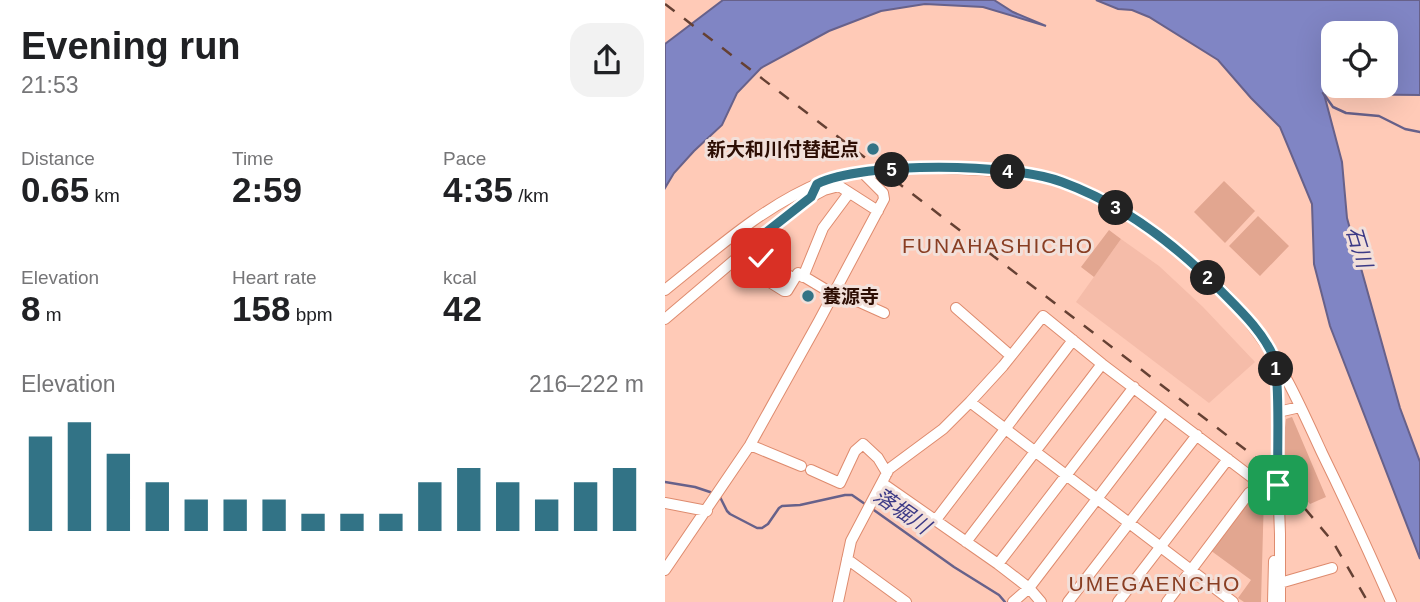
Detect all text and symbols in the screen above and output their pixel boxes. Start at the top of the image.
map controls [1321,21,1398,98]
button: locate [1321,21,1398,98]
button: share [570,23,644,97]
text: Evening run [21,25,241,67]
text: 21:53 [21,72,79,98]
place label: 新大和川付替起点 [707,139,859,160]
marker: 新大和川付替起点 [865,141,881,157]
text: Distance [21,148,95,169]
text: Time [232,148,274,169]
text: Pace [443,148,486,169]
pin: 5 [875,152,909,188]
pin: 4 [991,154,1025,190]
text: 5 [886,159,897,180]
text: 4 [1002,161,1013,182]
text: 0.65 [21,170,89,209]
text: 2:59 [232,170,302,209]
text: 4:35 [443,170,513,209]
text: km [89,185,120,206]
text: /km [513,185,549,206]
pin: 3 [1099,190,1133,226]
text: 3 [1110,197,1121,218]
water label: 石川 [1342,223,1377,272]
pin [731,228,791,288]
district label: FUNAHASHICHO [902,234,1094,257]
icon: check [742,239,780,277]
pin: 2 [1191,260,1225,296]
text: Elevation [21,267,99,288]
text: Heart rate [232,267,316,288]
text: kcal [443,267,477,288]
text: 2 [1202,267,1213,288]
place label: 養源寺 [822,286,879,307]
marker: 養源寺 [800,288,816,304]
text: 8 [21,289,40,328]
text: 158 [232,289,290,328]
text: 42 [443,289,482,328]
text: m [40,304,62,325]
text: bpm [290,304,333,325]
pin: 1 [1259,352,1293,386]
text: 1 [1270,358,1281,379]
text: Elevation [21,371,116,397]
text: 216–222 m [529,371,644,397]
pin [1248,455,1308,515]
icon: arrive [1259,466,1297,504]
water label: 落堀川 [870,483,936,539]
district label: UMEGAENCHO [1069,572,1241,595]

